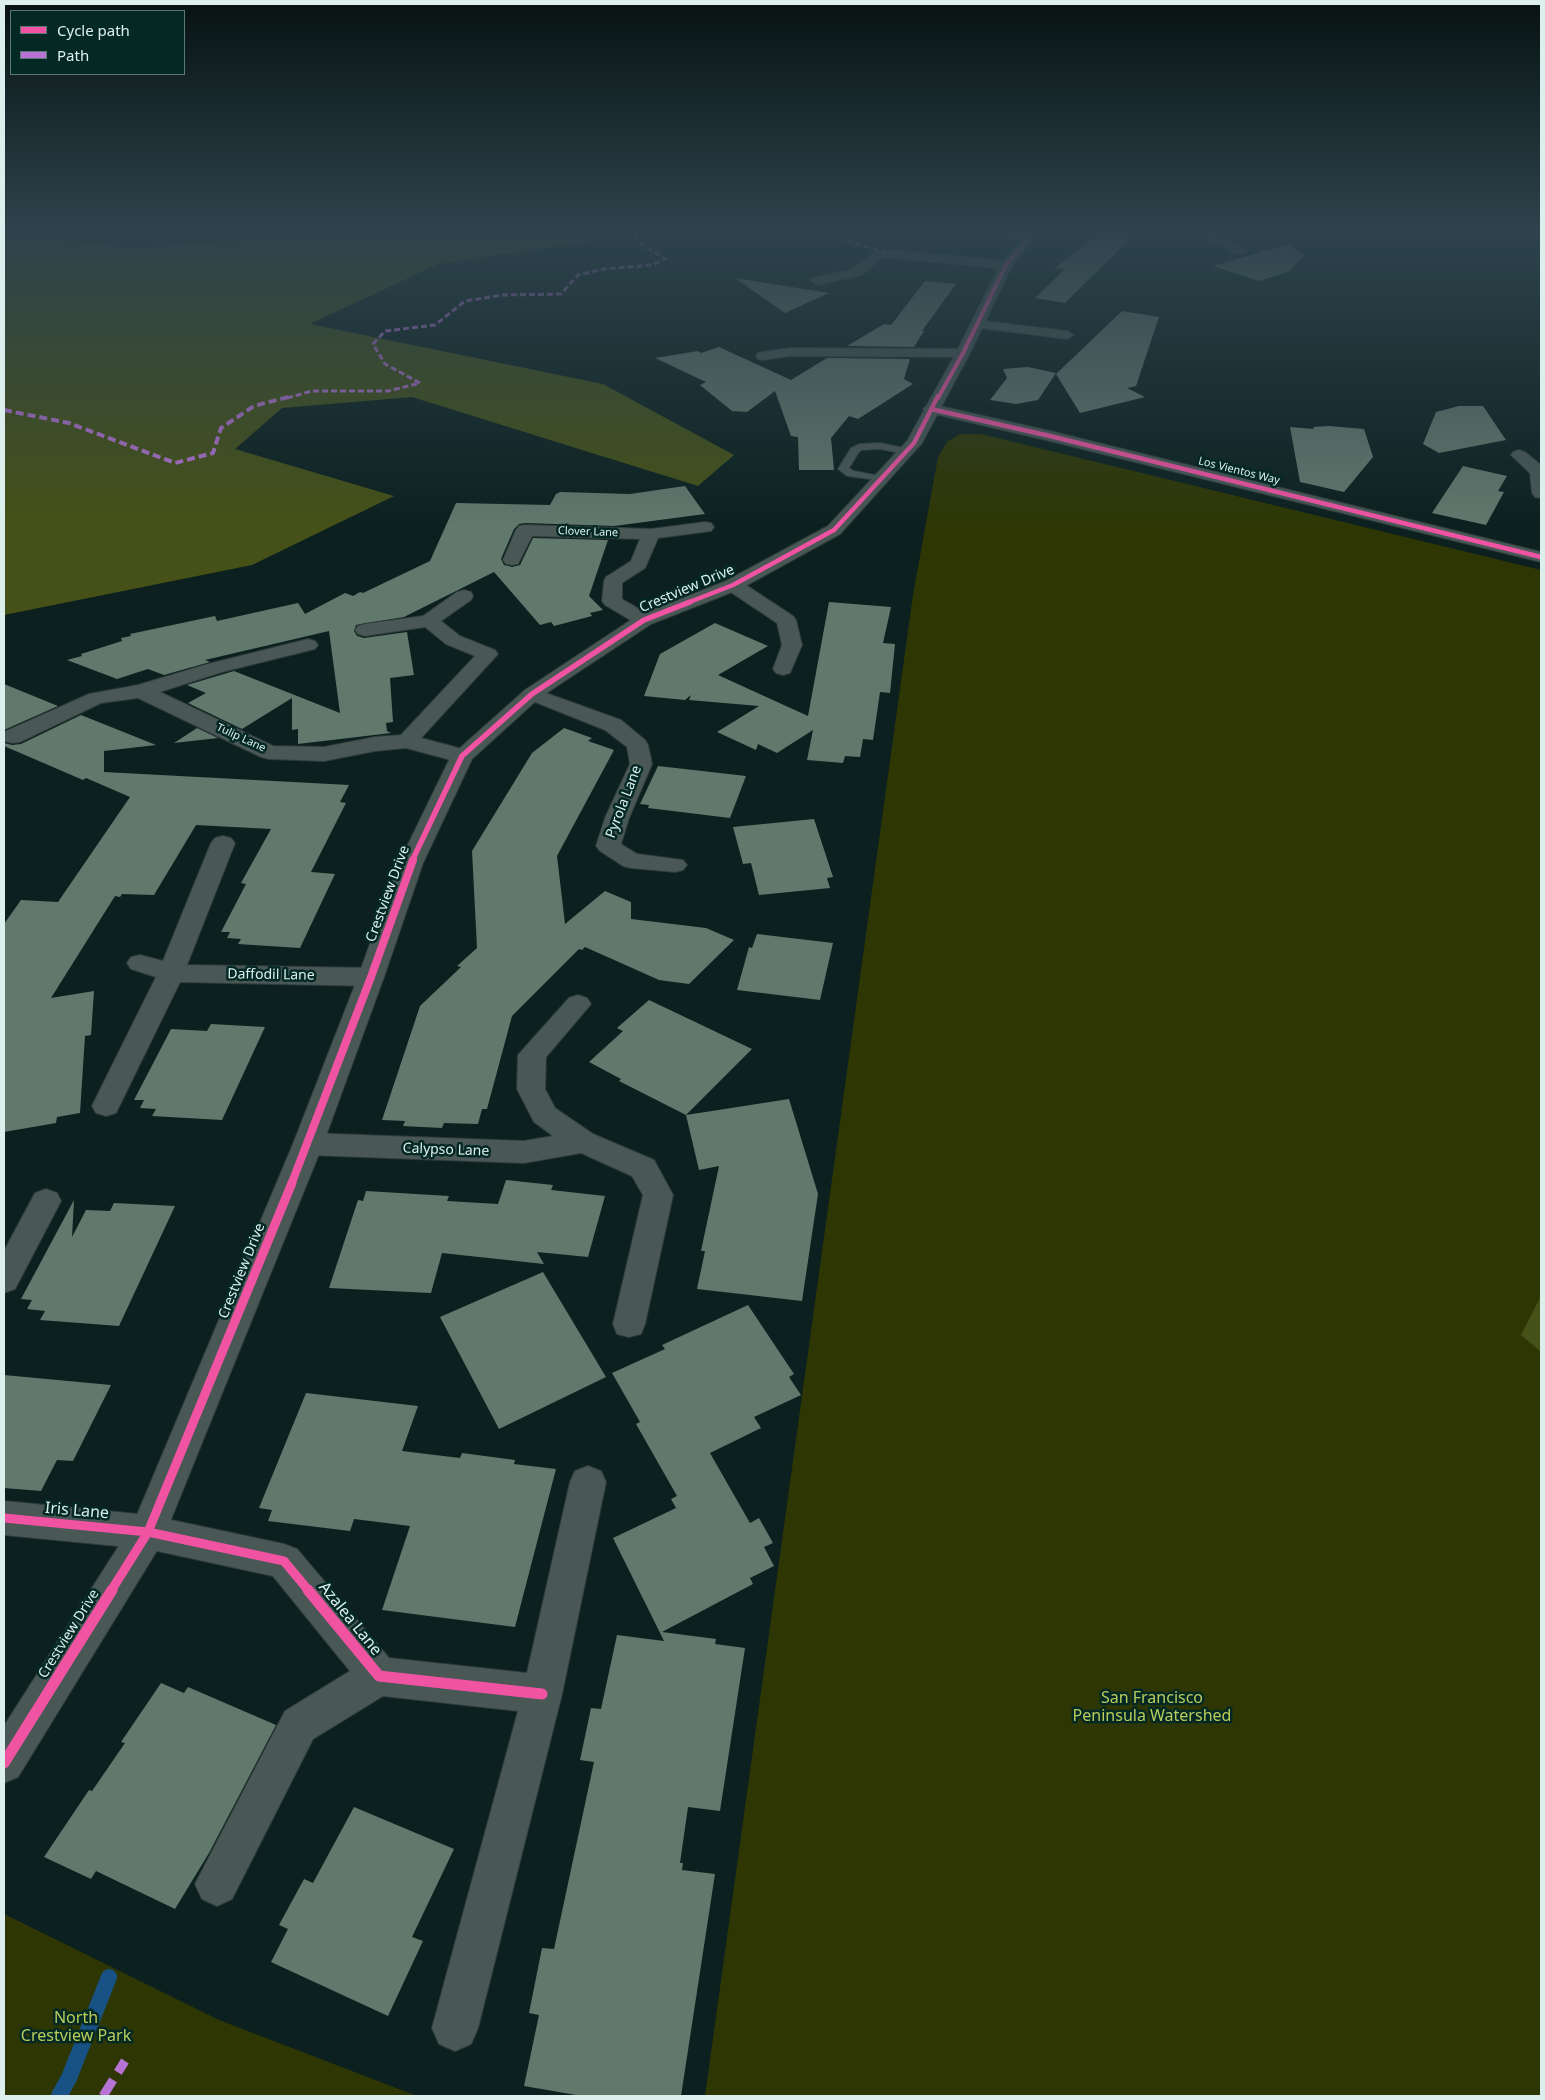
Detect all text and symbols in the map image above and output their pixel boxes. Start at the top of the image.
legend [10,10,185,75]
text: Cycle path [57,20,130,40]
text: Path [57,45,89,65]
street label: Los Vientos Way [1197,454,1281,488]
street label: Clover Lane [558,524,618,540]
street label: Crestview Drive [637,561,737,617]
street label: Tulip Lane [214,721,268,755]
street label: Pyrola Lane [602,763,646,841]
street label: Crestview Drive [363,843,413,945]
street label: Daffodil Lane [227,966,315,984]
street label: Calypso Lane [402,1140,490,1160]
street label: Crestview Drive [215,1221,269,1321]
street label: Iris Lane [44,1499,110,1523]
street label: Azalea Lane [314,1578,386,1660]
street label: Crestview Drive [35,1586,103,1682]
park label: San Francisco Peninsula Watershed [1073,1688,1231,1726]
park label: North Crestview Park [21,2008,131,2046]

